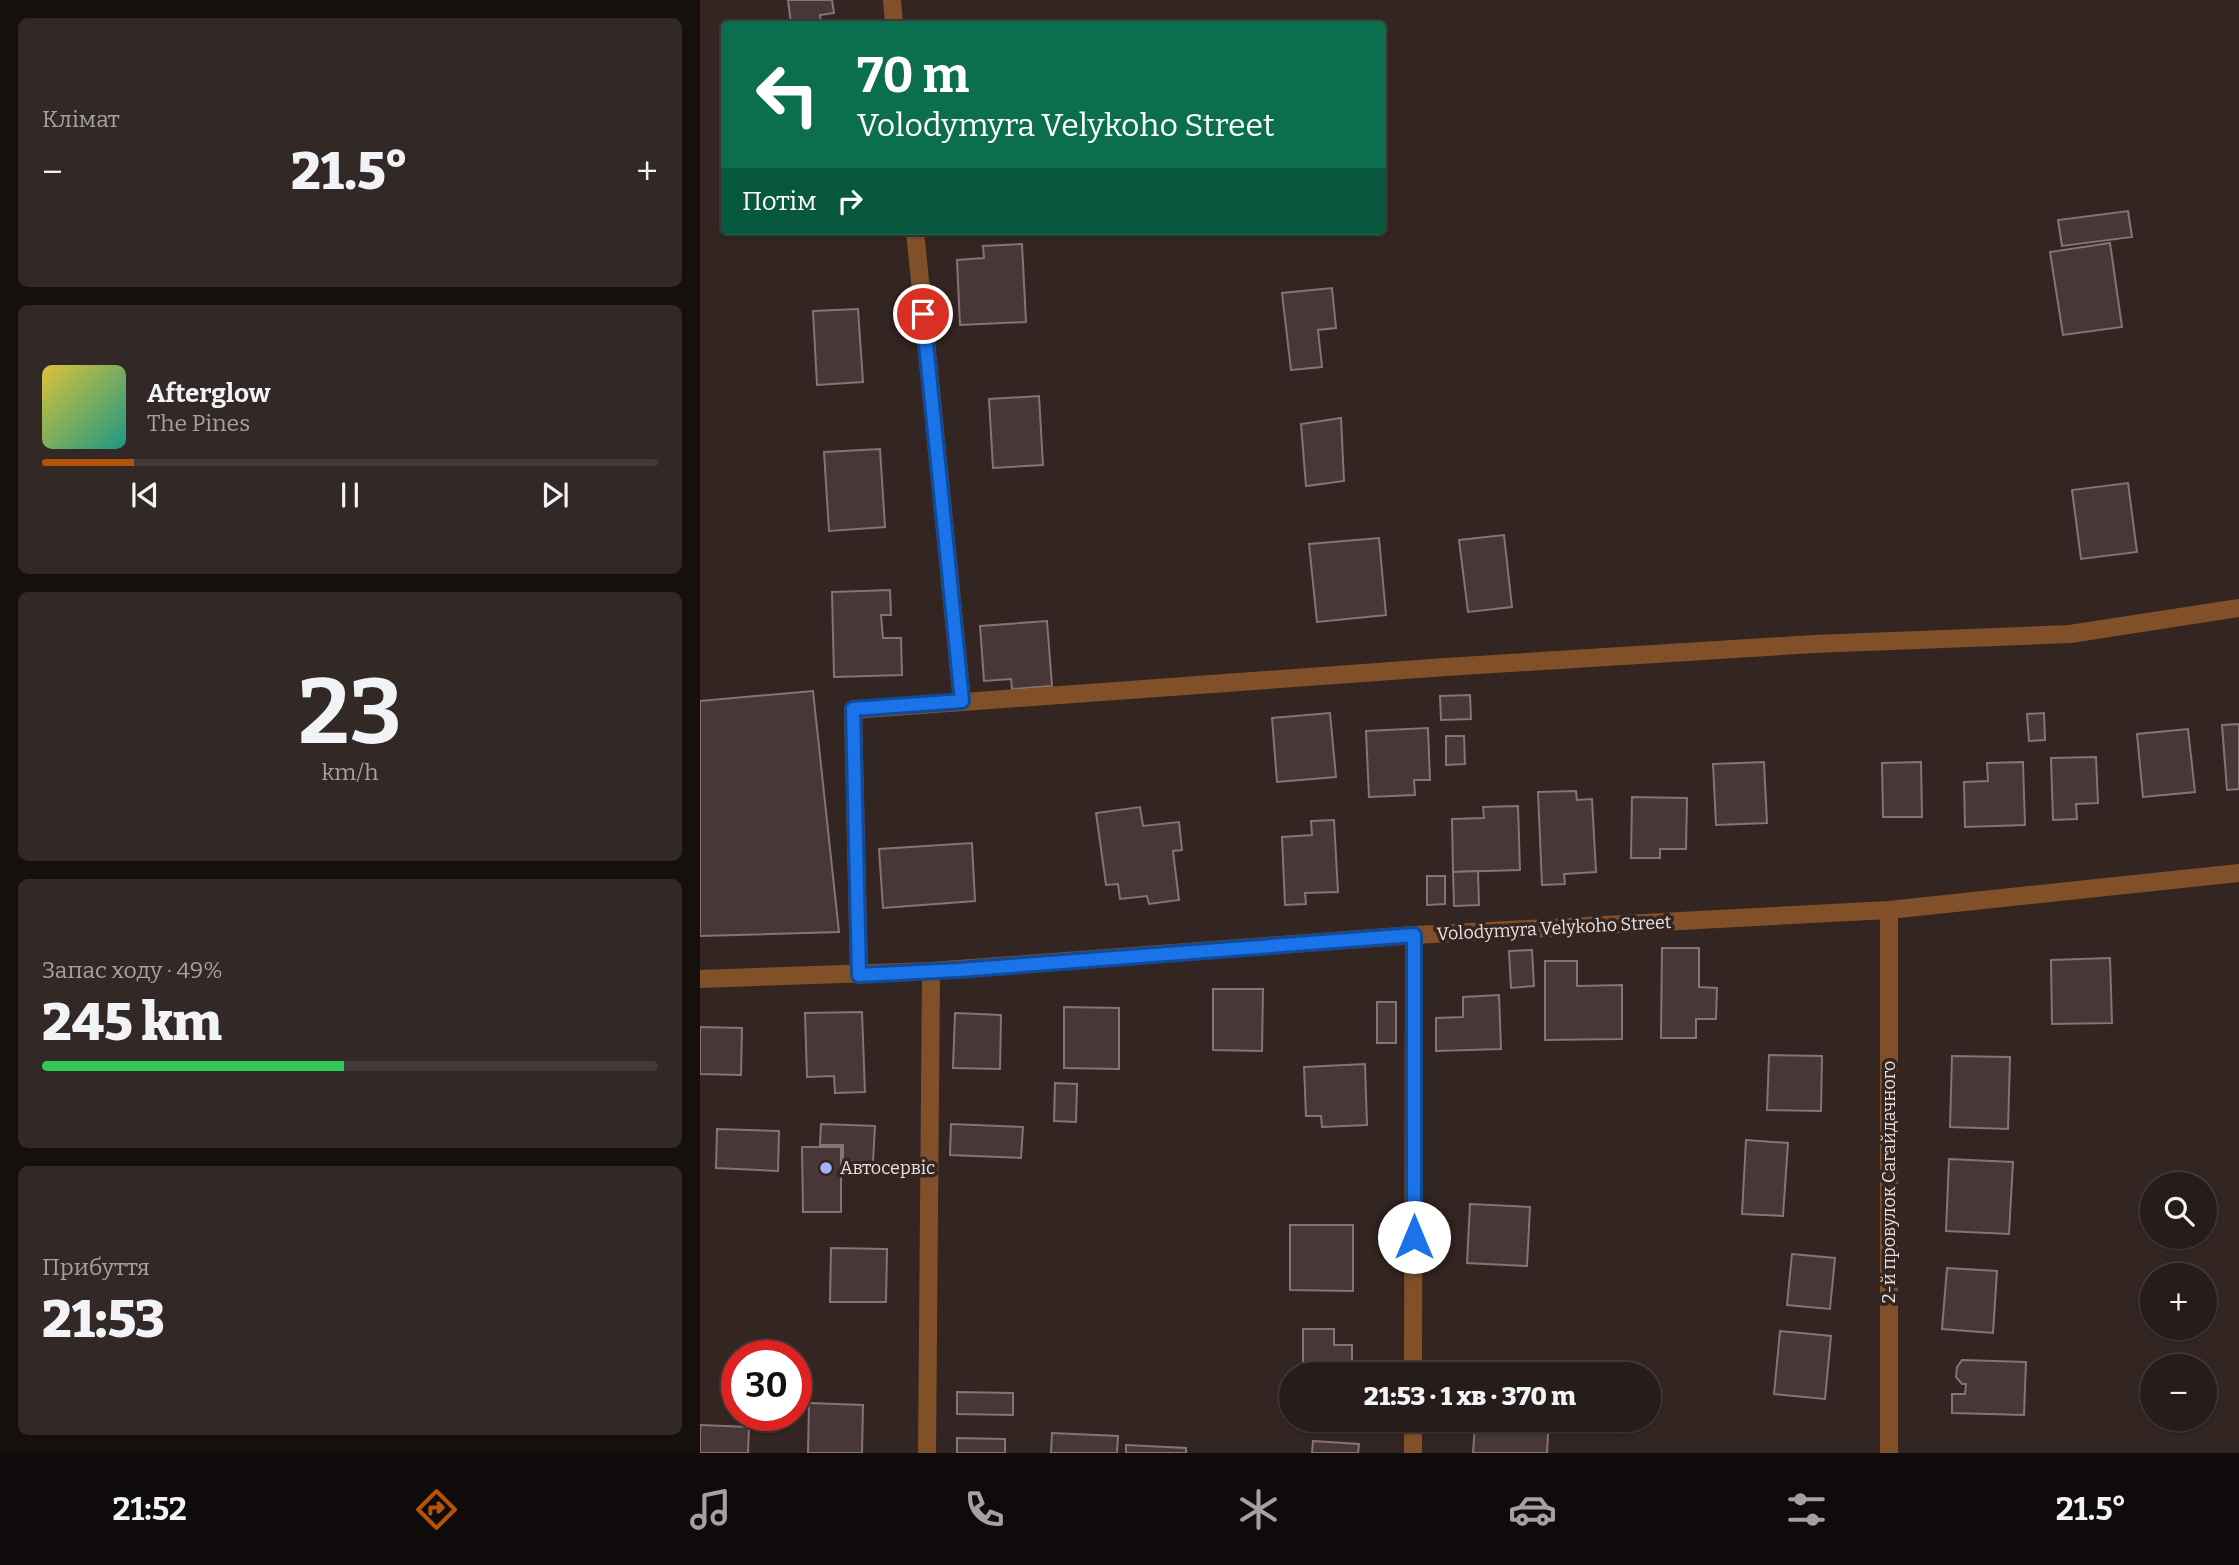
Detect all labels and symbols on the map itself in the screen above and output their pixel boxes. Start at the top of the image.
pin [893,284,953,344]
street label: Volodymyra Velykoho Street [1436,911,1672,945]
street label: 2-й провулок Сагайдачного [1878,1061,1900,1303]
place label: Автосервіс [840,1157,935,1179]
marker: Автосервіс [818,1160,834,1176]
position arrow [1377,1200,1451,1274]
speed limit sign: 30 [721,1340,812,1431]

